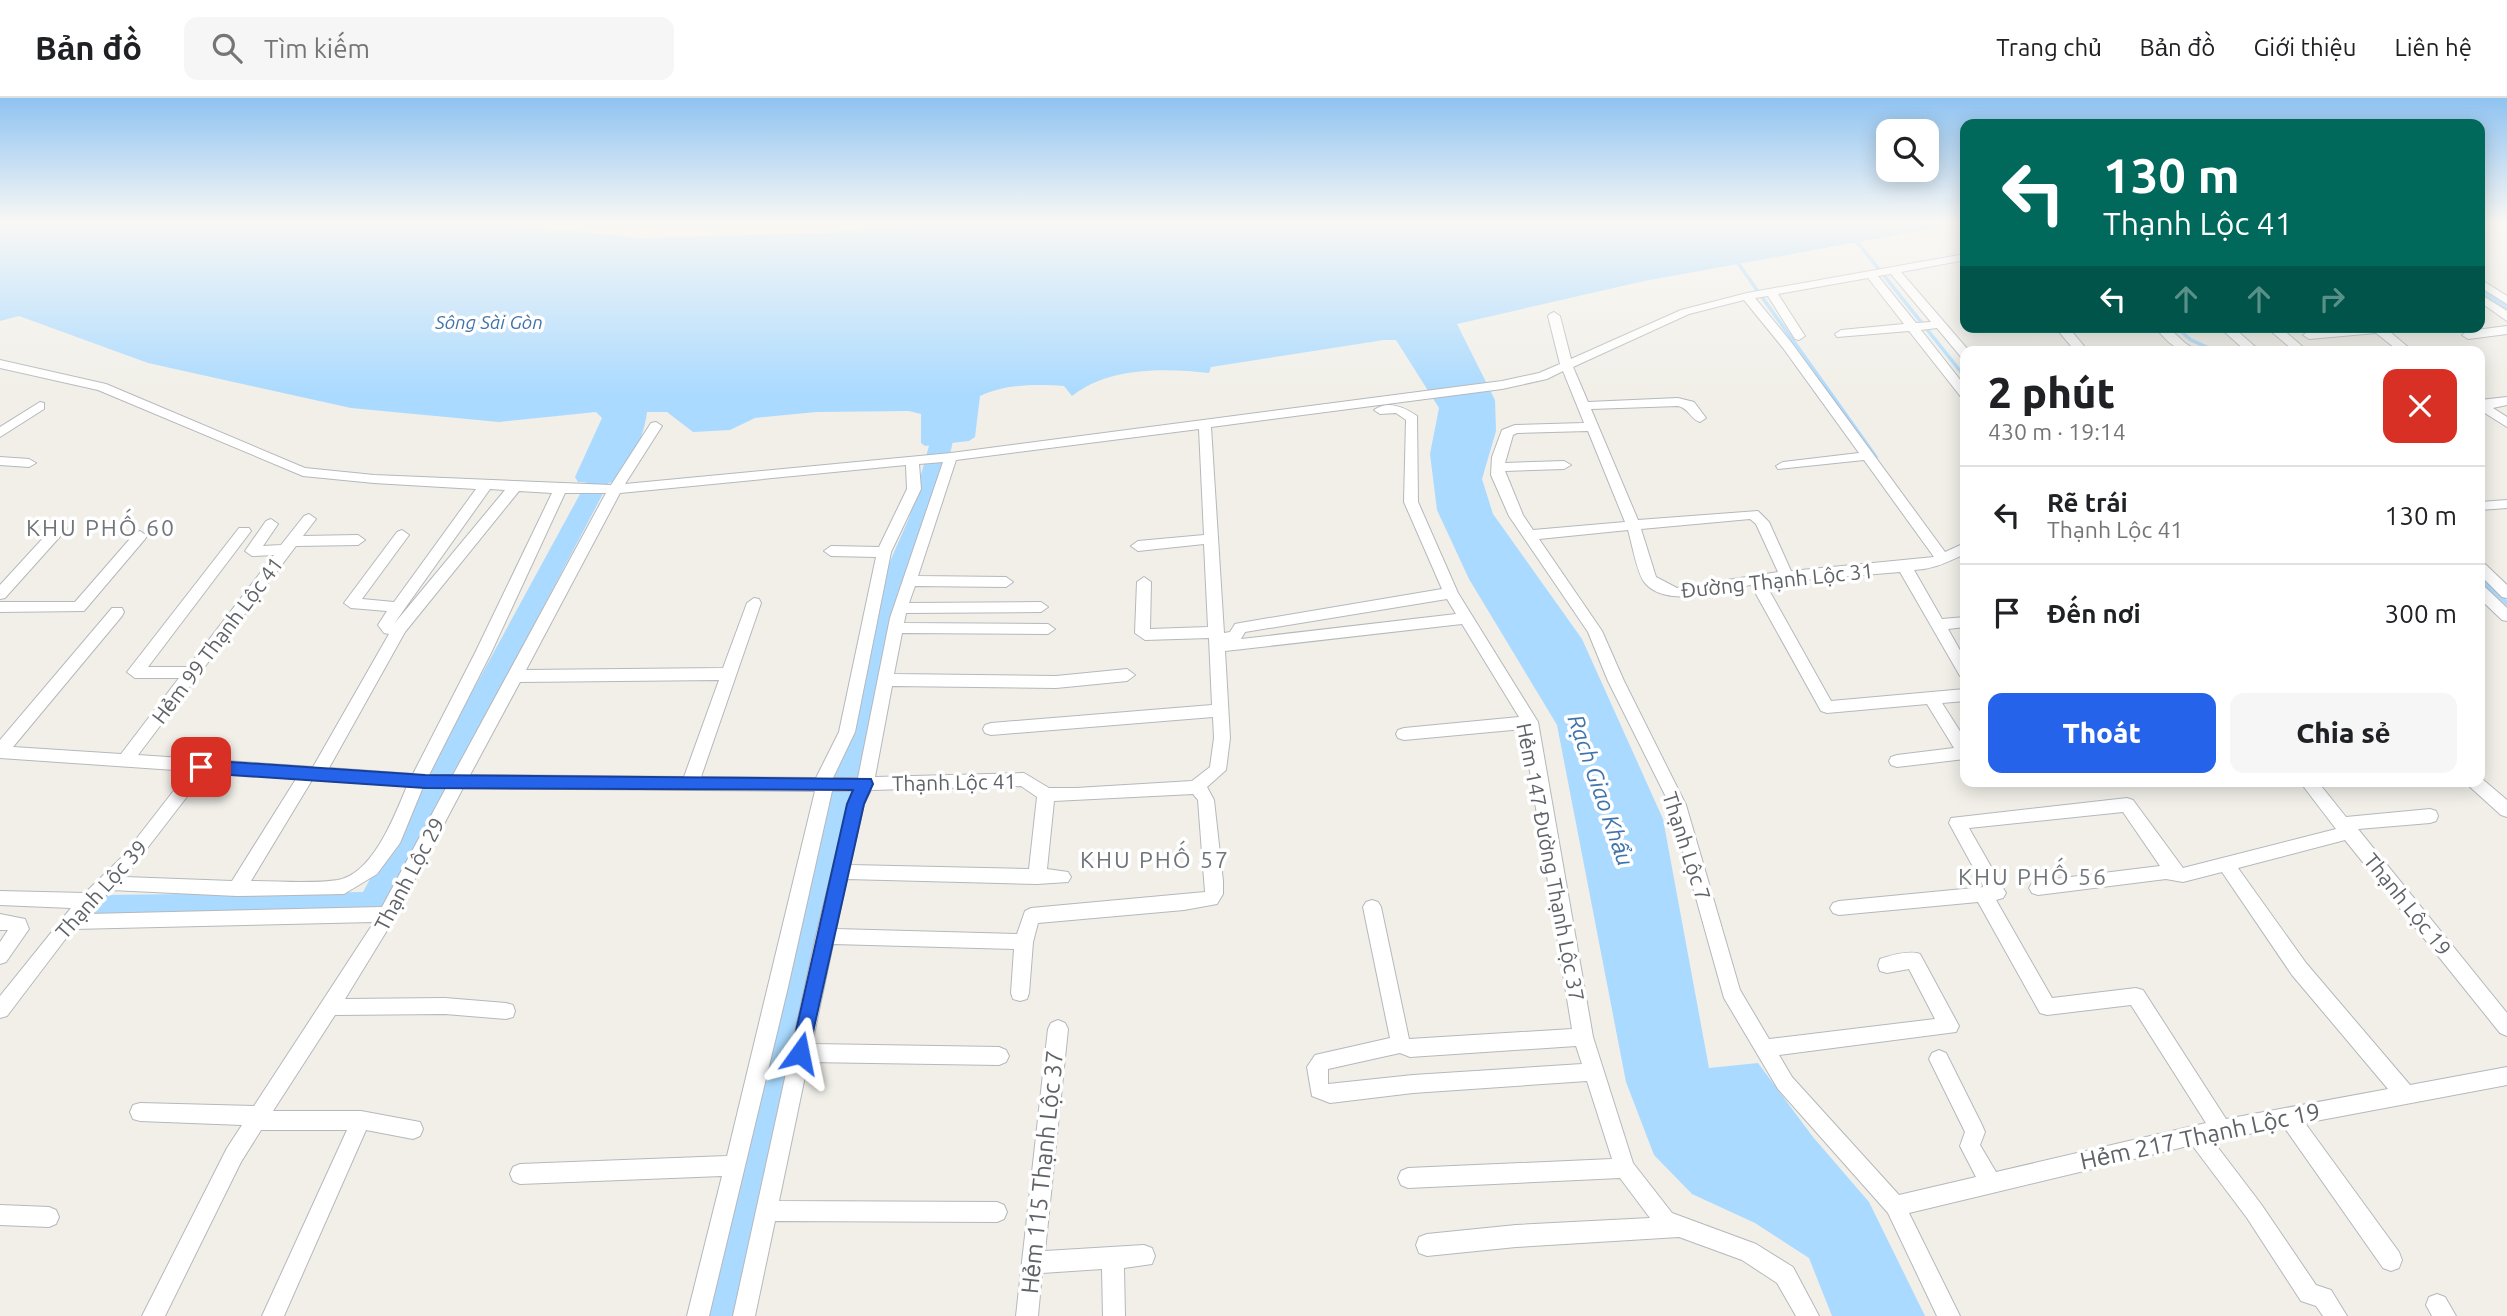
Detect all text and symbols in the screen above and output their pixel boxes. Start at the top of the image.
search box [184,17,674,80]
text: Bản đồ [35,29,142,66]
icon: search [208,29,246,67]
text: Tìm kiếm [264,34,370,63]
text: Trang chủ [1996,34,2102,61]
text: Bản đồ [2140,34,2215,61]
text: Giới thiệu [2253,34,2357,61]
text: Liên hệ [2395,34,2472,61]
map controls [1876,119,1939,182]
button: search [1876,119,1939,182]
icon: left [1988,147,2079,238]
text: 130 m [2103,147,2240,202]
text: Thạnh Lộc 41 [2103,205,2293,241]
icon: left [2094,280,2132,318]
icon: ahead [2167,280,2205,318]
icon: ahead [2240,280,2278,318]
icon: right [2313,280,2351,318]
water label: Sông Sài Gòn [434,311,543,333]
text: 2 phút [1988,369,2115,416]
button: close [2383,369,2457,443]
text: 430 m · 19:14 [1988,419,2126,444]
text: Rẽ trái [2047,488,2128,517]
icon: left [1988,496,2026,534]
text: 130 m [2385,501,2457,530]
district label: KHU PHỐ 60 [26,508,176,540]
text: Thạnh Lộc 41 [2047,517,2183,542]
street label: Hẻm 99 Thạnh Lộc 41 [147,552,287,728]
street label: Đường Thạnh Lộc 31 [1680,558,1874,602]
icon: arrive [1988,594,2026,632]
text: Đến nơi [2047,599,2141,628]
text: 300 m [2385,599,2457,628]
button: Thoát [1988,693,2216,773]
button: Chia sẻ [2230,693,2457,773]
water label: Rạch Giao Khẩu [1563,711,1639,869]
street label: Hẻm 147 Đường Thạnh Lộc 37 [1512,721,1590,1003]
pin [171,737,231,797]
icon: arrive [182,748,220,786]
street label: Thạnh Lộc 41 [892,769,1016,795]
street label: Thạnh Lộc 7 [1658,789,1716,903]
street label: Thạnh Lộc 29 [369,813,449,935]
street label: Thạnh Lộc 39 [50,835,152,943]
district label: KHU PHỐ 57 [1080,840,1230,872]
street label: Thạnh Lộc 19 [2359,848,2457,960]
district label: KHU PHỐ 56 [1958,857,2108,889]
position arrow [763,1016,837,1090]
street label: Hẻm 115 Thạnh Lộc 37 [1016,1049,1068,1295]
street label: Hẻm 217 Thạnh Lộc 19 [2078,1097,2322,1175]

